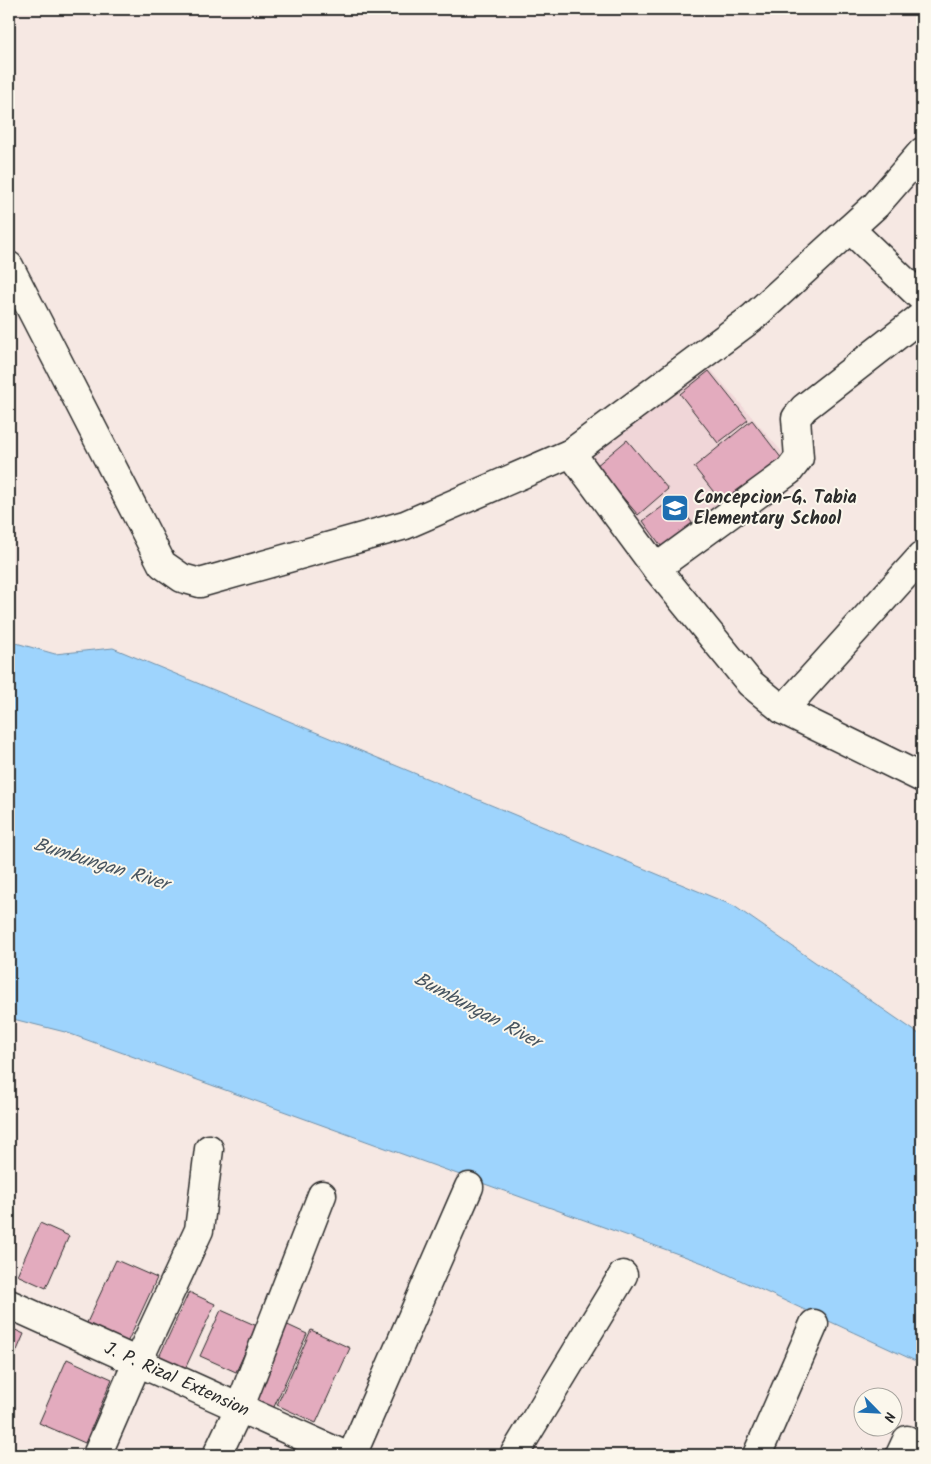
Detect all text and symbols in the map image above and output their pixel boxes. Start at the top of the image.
place label: Concepcion-G. Tabia Elementary School [694,484,857,534]
school or university icon: Concepcion-G. Tabia Elementary School [660,493,690,523]
water label: Bumbungan River [30,830,176,901]
water label: Bumbungan River [408,965,549,1059]
street label: J. P. Rizal Extension [99,1334,254,1425]
north arrow [854,1386,904,1436]
text: N [877,1408,901,1426]

